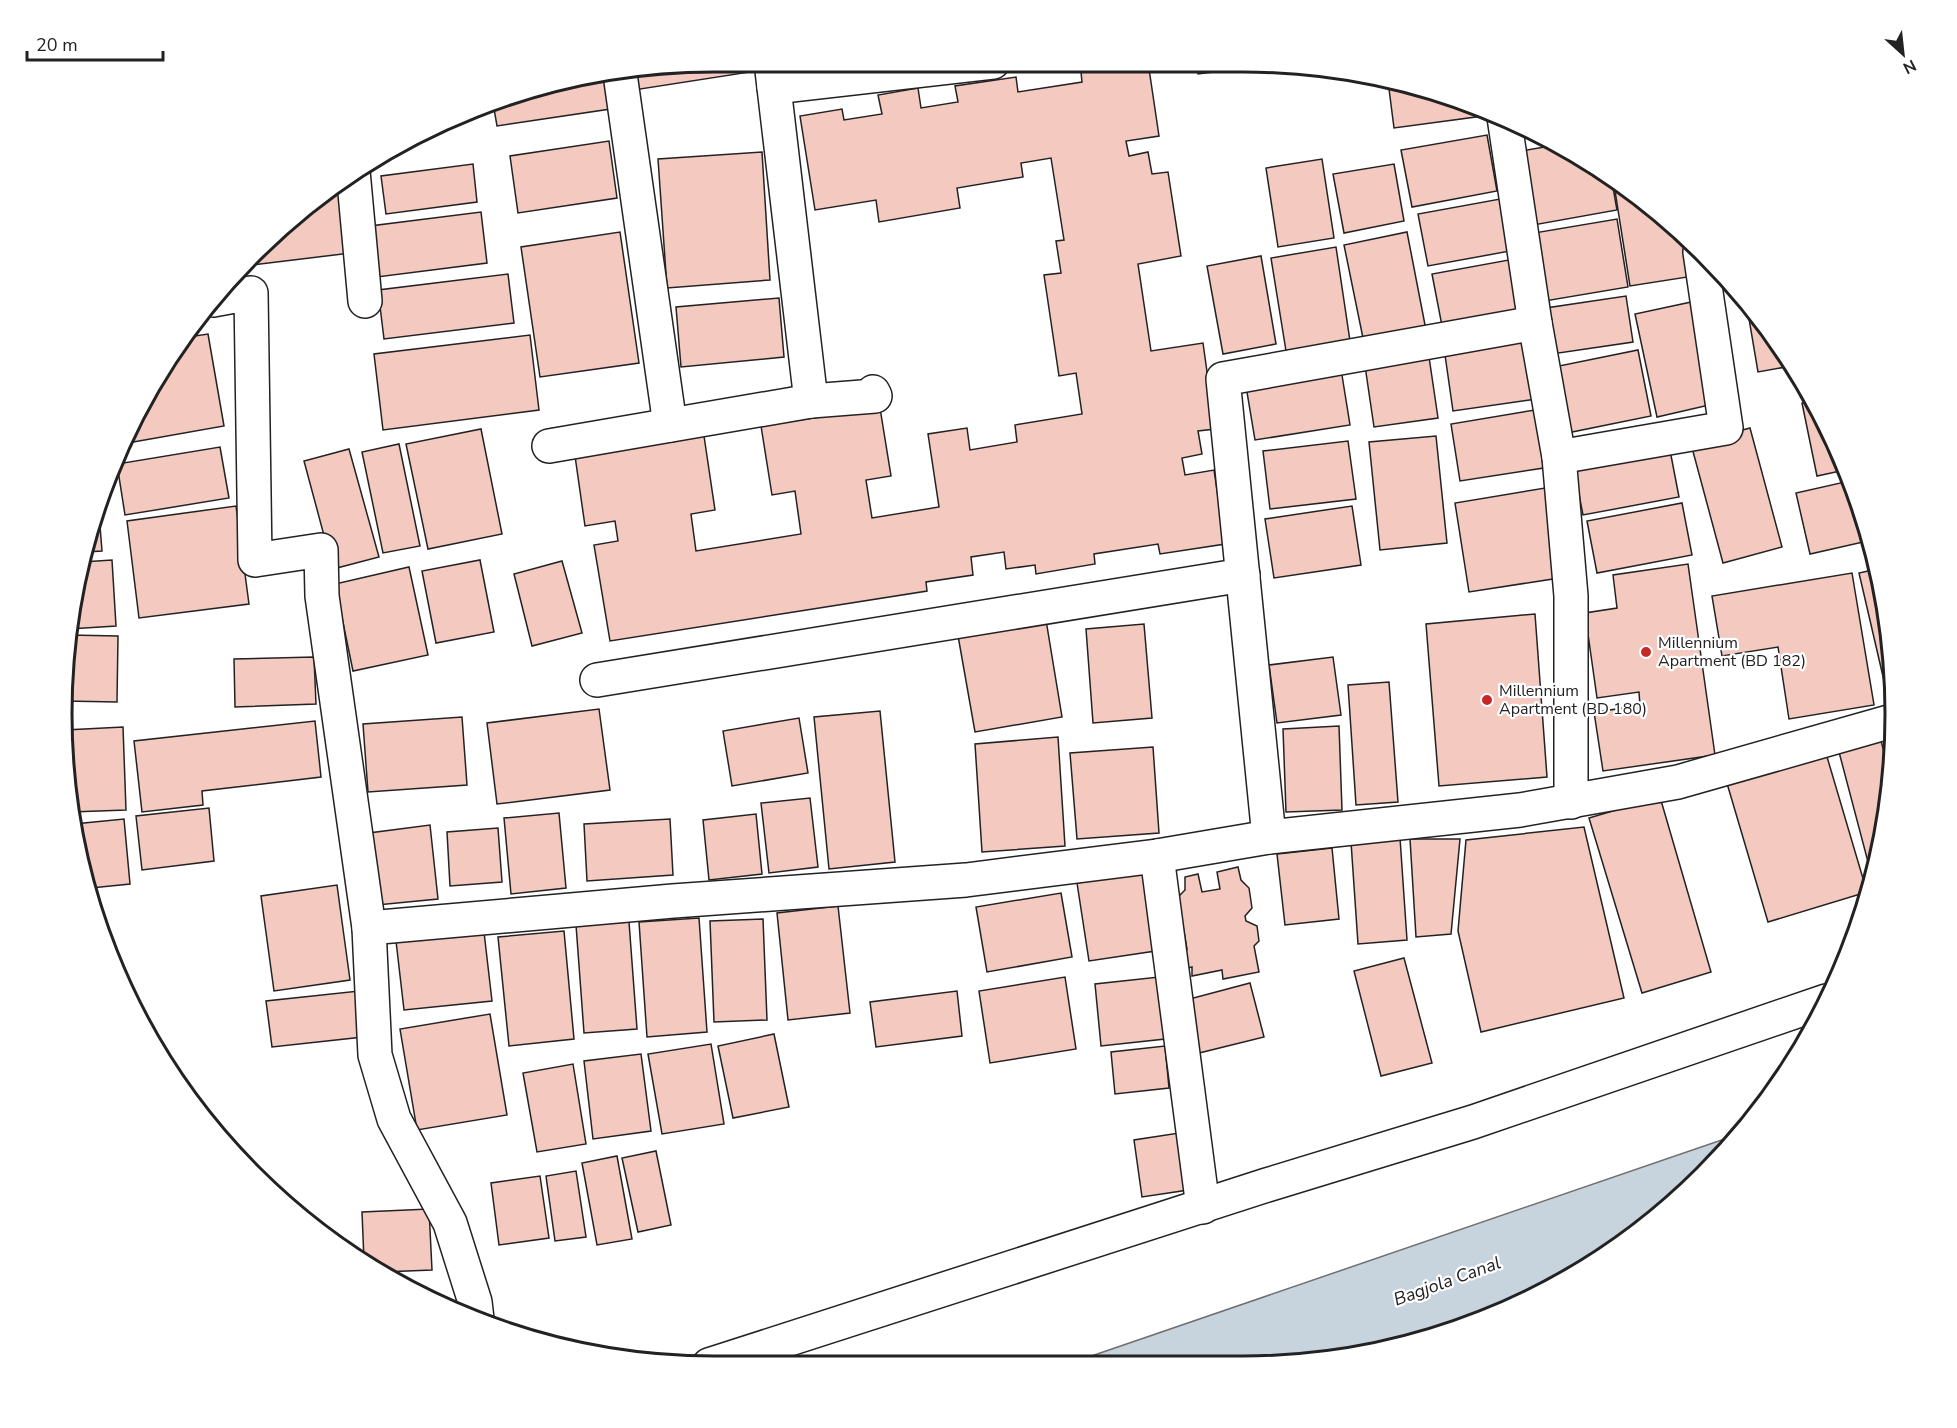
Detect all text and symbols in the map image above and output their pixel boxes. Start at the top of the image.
scale bar [27,24,164,62]
north arrow [1873,24,1933,84]
text: 20 m [36,33,78,57]
text: N [1899,54,1920,79]
place label: Millennium Apartment (BD 182) [1658,632,1806,672]
marker: Millennium Apartment (BD 182) [1639,645,1653,659]
place label: Millennium Apartment (BD 180) [1499,680,1647,720]
marker: Millennium Apartment (BD 180) [1480,693,1494,707]
water label: Bagjola Canal [1390,1250,1504,1312]

